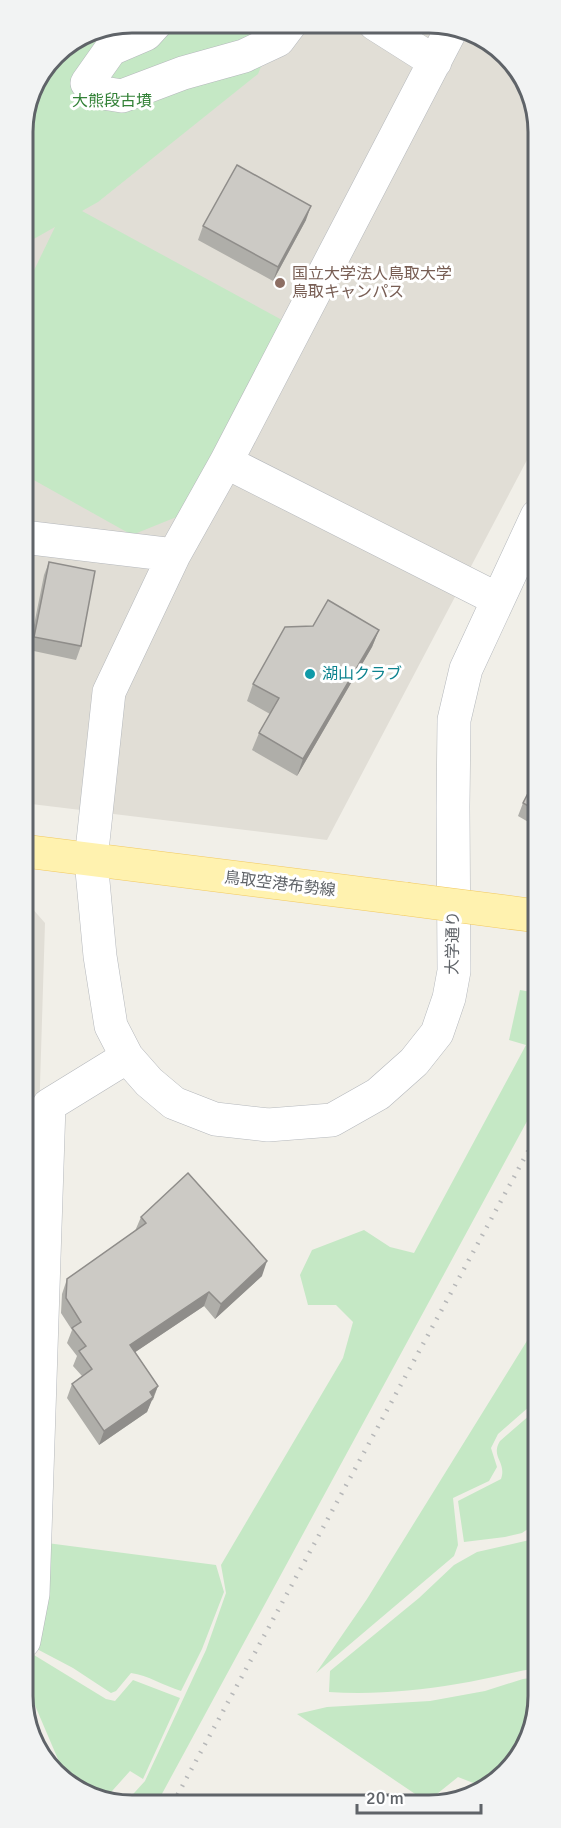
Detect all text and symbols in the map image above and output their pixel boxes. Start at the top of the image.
park label: 大熊段古墳 [72,91,152,111]
place label: 国立大学法人鳥取大学 鳥取キャンパス [292,264,452,302]
marker: 国立大学法人鳥取大学 鳥取キャンパス [273,276,287,290]
place label: 湖山クラブ [322,664,402,684]
marker: 湖山クラブ [303,667,317,681]
street label: 鳥取空港布勢線 [223,867,337,901]
street label: 大学通り [442,911,464,975]
scale bar [357,1777,482,1815]
text: 20 m [366,1787,404,1809]

